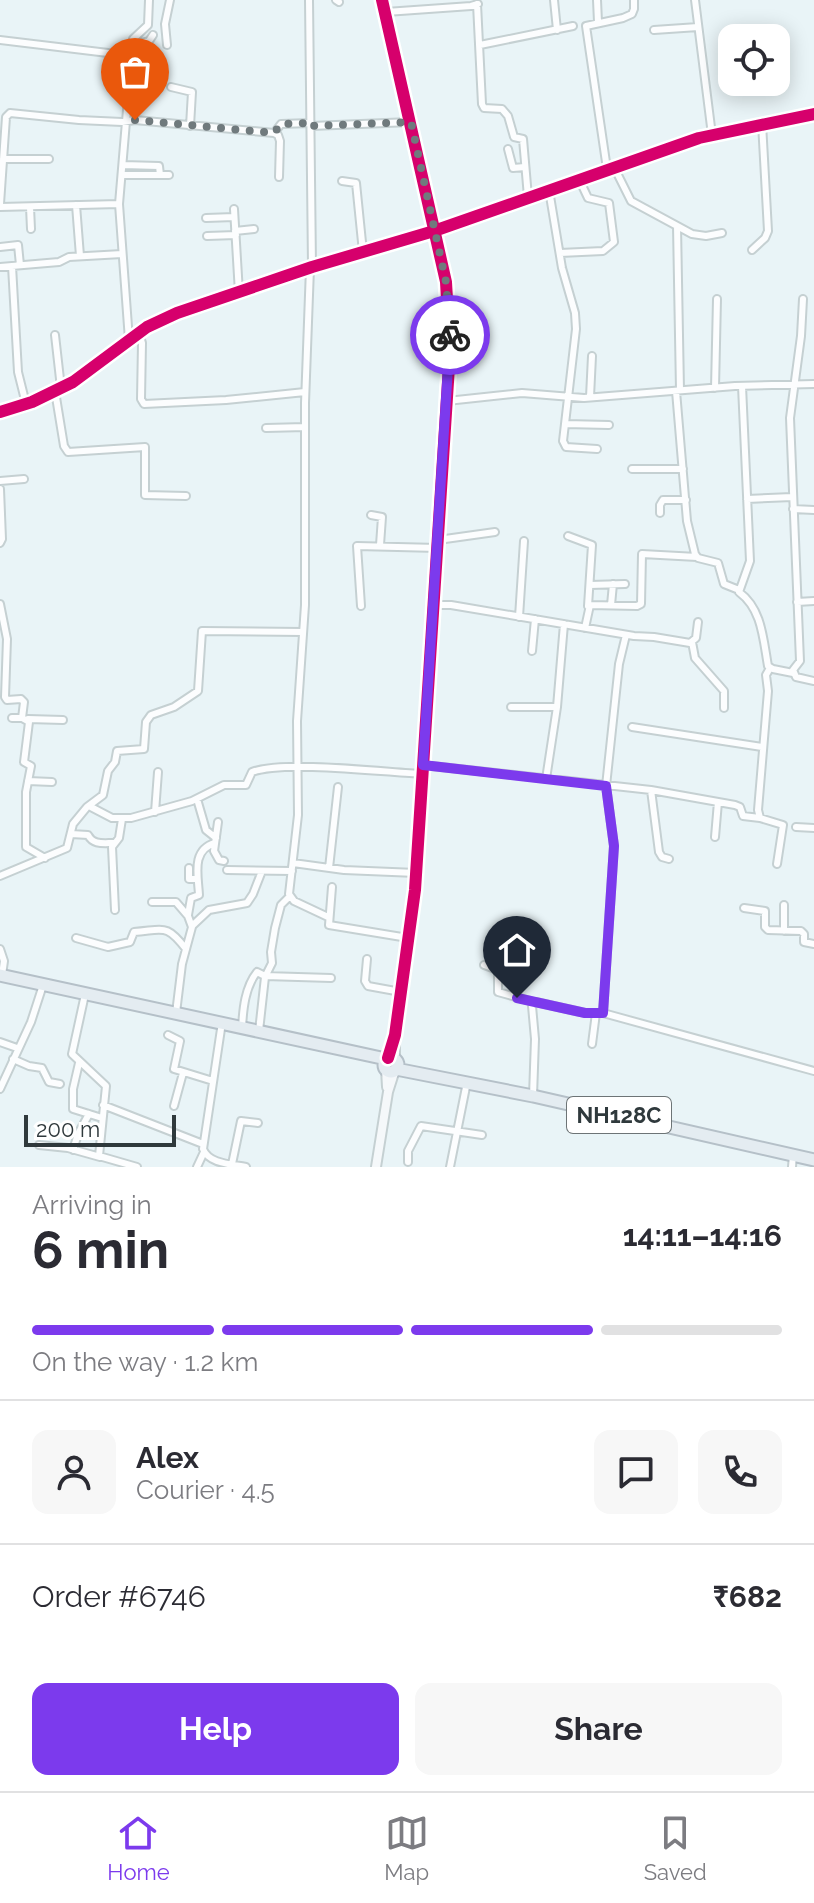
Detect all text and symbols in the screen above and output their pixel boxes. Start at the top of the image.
map controls [718,24,790,96]
button: locate [718,24,790,96]
pin [101,38,169,120]
icon: bag [113,50,157,94]
courier [410,295,490,375]
icon: bike [428,313,472,357]
pin [483,916,551,998]
icon: home [495,928,539,972]
road number: NH128C [567,1097,671,1133]
scale bar [24,1111,176,1147]
text: 200 m [36,1116,100,1142]
text: Arriving in [32,1190,152,1220]
text: 14:11–14:16 [623,1218,782,1253]
text: 6 min [32,1219,169,1280]
text: On the way · 1.2 km [32,1347,258,1377]
button: person [32,1430,116,1514]
button: chat [594,1430,678,1514]
button: phone [698,1430,782,1514]
text: Alex [136,1440,199,1475]
text: Courier · 4.5 [136,1475,275,1505]
text: Order #6746 [32,1579,206,1614]
text: ₹682 [713,1579,782,1614]
button: Help [32,1683,399,1775]
button: Share [415,1683,782,1775]
tab: Home [107,1811,170,1885]
tab: Map [384,1811,429,1885]
tab: Saved [644,1811,707,1885]

